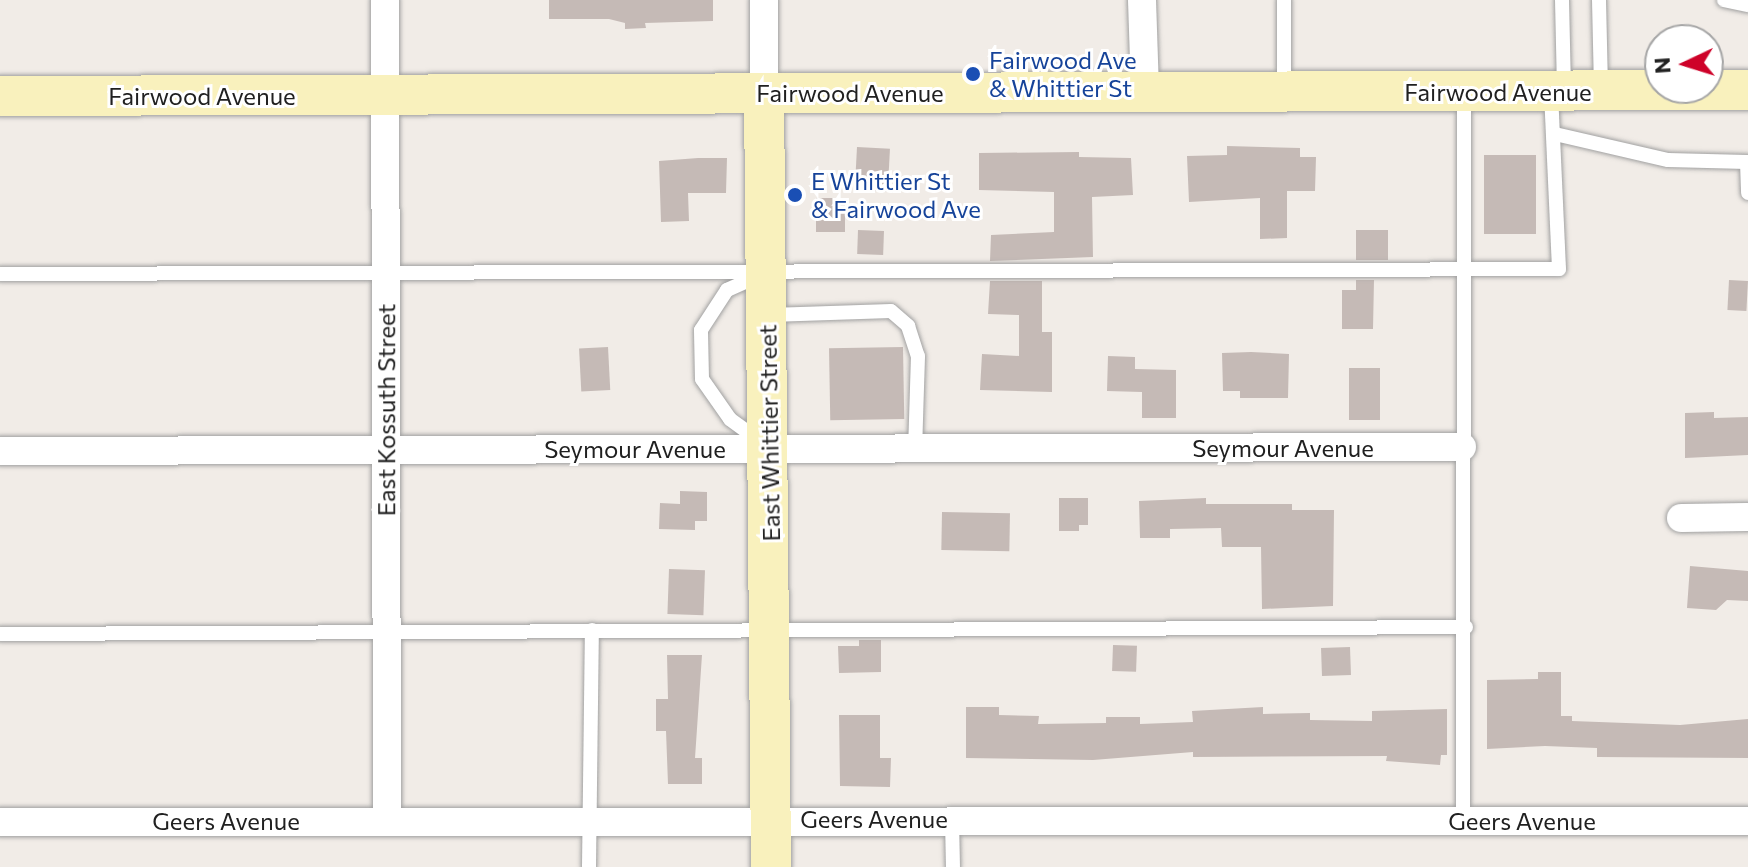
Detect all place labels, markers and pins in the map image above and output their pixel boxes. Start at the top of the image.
place label: Fairwood Ave & Whittier St [989,46,1137,102]
marker: Fairwood Ave & Whittier St [964,65,982,83]
place label: E Whittier St & Fairwood Ave [811,167,981,223]
marker: E Whittier St & Fairwood Ave [786,186,804,204]

